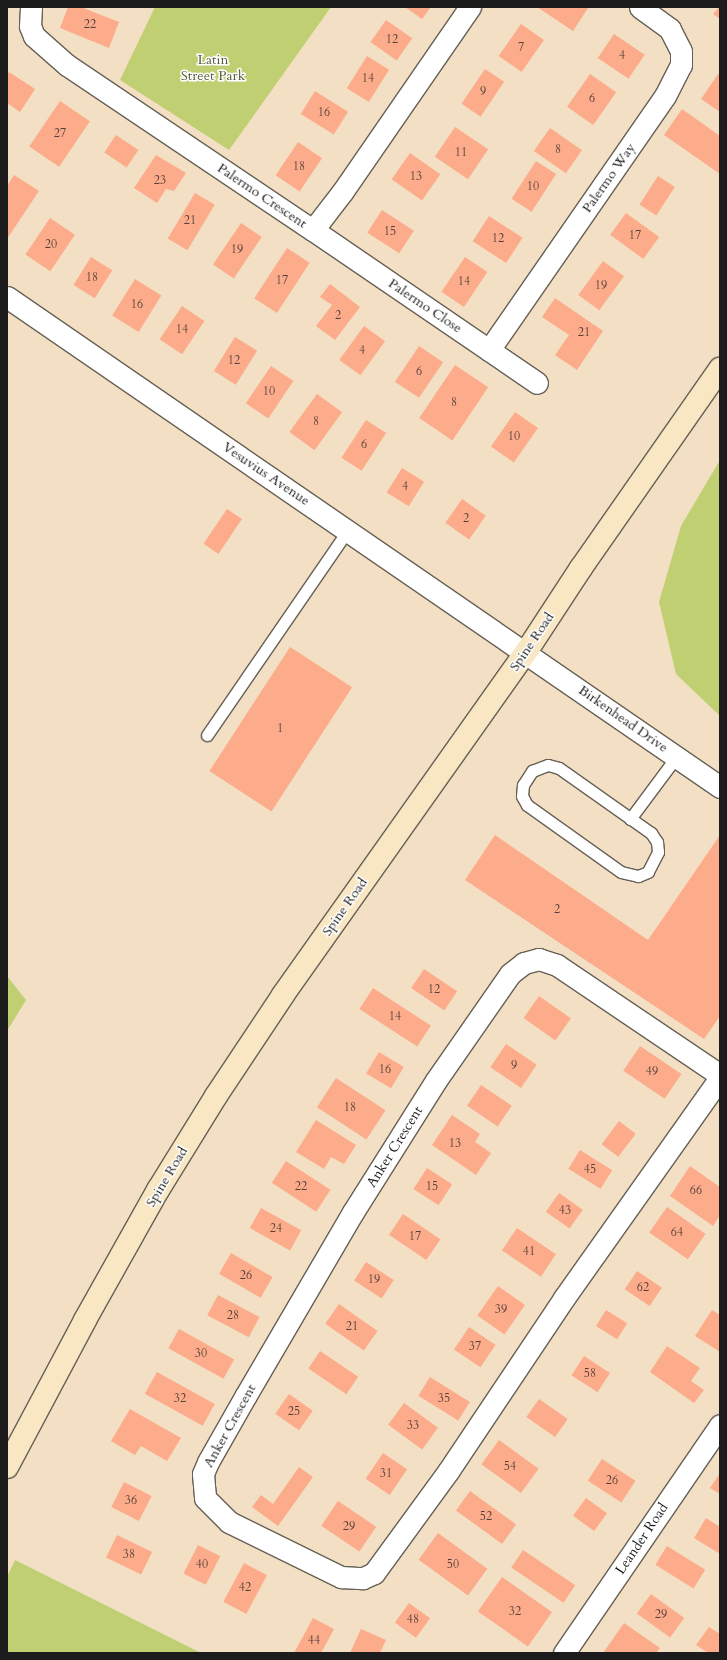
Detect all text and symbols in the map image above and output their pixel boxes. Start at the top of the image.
house number: 22 [84,18,96,32]
house number: 12 [386,33,398,47]
house number: 7 [518,41,524,55]
house number: 4 [619,49,625,63]
park label: Latin Street Park [181,52,245,84]
house number: 14 [362,72,374,86]
house number: 9 [480,85,486,99]
house number: 6 [589,92,595,106]
house number: 16 [318,106,330,120]
house number: 27 [54,127,66,141]
street label: Palermo Way [579,140,639,216]
house number: 8 [555,143,561,157]
house number: 11 [455,146,467,160]
street label: Palermo Crescent [214,160,310,232]
house number: 18 [293,160,305,174]
house number: 13 [410,170,422,184]
house number: 23 [154,174,166,188]
house number: 10 [527,180,539,194]
house number: 21 [184,214,196,228]
house number: 15 [384,225,396,239]
house number: 17 [629,229,641,243]
house number: 12 [492,232,504,246]
house number: 20 [45,238,57,252]
house number: 19 [231,243,243,257]
house number: 18 [86,271,98,285]
house number: 17 [276,274,288,288]
street label: Palermo Close [385,275,465,337]
house number: 14 [458,275,470,289]
house number: 19 [595,279,607,293]
house number: 16 [131,298,143,312]
house number: 2 [335,309,341,323]
house number: 14 [176,323,188,337]
house number: 21 [578,326,590,340]
house number: 4 [359,344,365,358]
house number: 12 [228,354,240,368]
house number: 6 [416,365,422,379]
house number: 10 [263,385,275,399]
house number: 8 [451,396,457,410]
house number: 8 [313,415,319,429]
house number: 10 [508,430,520,444]
house number: 6 [361,438,367,452]
street label: Vesuvius Avenue [219,439,313,509]
house number: 4 [402,480,408,494]
house number: 2 [463,512,469,526]
street label: Spine Road [506,609,558,675]
street label: Birkenhead Drive [575,682,671,756]
house number: 1 [277,722,283,736]
street label: Spine Road [319,875,371,939]
house number: 2 [554,903,560,917]
house number: 12 [428,983,440,997]
house number: 14 [389,1010,401,1024]
house number: 9 [511,1059,517,1073]
house number: 16 [379,1063,391,1077]
house number: 49 [646,1065,658,1079]
house number: 18 [344,1101,356,1115]
street label: Anker Crescent [363,1103,427,1191]
house number: 13 [449,1137,461,1151]
street label: Spine Road [142,1144,192,1210]
house number: 45 [584,1163,596,1177]
house number: 22 [295,1180,307,1194]
house number: 15 [426,1180,438,1194]
house number: 66 [690,1184,702,1198]
house number: 43 [559,1204,571,1218]
house number: 24 [270,1222,282,1236]
house number: 64 [671,1226,683,1240]
house number: 17 [409,1230,421,1244]
house number: 41 [523,1245,535,1259]
house number: 26 [240,1269,252,1283]
house number: 19 [368,1273,380,1287]
house number: 62 [637,1281,649,1295]
house number: 39 [495,1303,507,1317]
house number: 28 [227,1309,239,1323]
house number: 21 [346,1320,358,1334]
house number: 37 [469,1340,481,1354]
house number: 30 [195,1347,207,1361]
house number: 58 [584,1367,596,1381]
street label: Anker Crescent [200,1381,260,1471]
house number: 32 [174,1392,186,1406]
house number: 35 [438,1392,450,1406]
house number: 25 [288,1405,300,1419]
house number: 33 [407,1419,419,1433]
house number: 54 [504,1460,516,1474]
house number: 31 [380,1467,392,1481]
house number: 26 [606,1474,618,1488]
house number: 36 [125,1494,137,1508]
street label: Leander Road [612,1500,672,1578]
house number: 52 [480,1510,492,1524]
house number: 29 [343,1520,355,1534]
house number: 38 [123,1548,135,1562]
house number: 40 [196,1558,208,1572]
house number: 50 [447,1558,459,1572]
house number: 42 [239,1581,251,1595]
house number: 32 [509,1605,521,1619]
house number: 29 [655,1608,667,1622]
house number: 48 [407,1613,419,1627]
house number: 44 [308,1634,320,1648]

